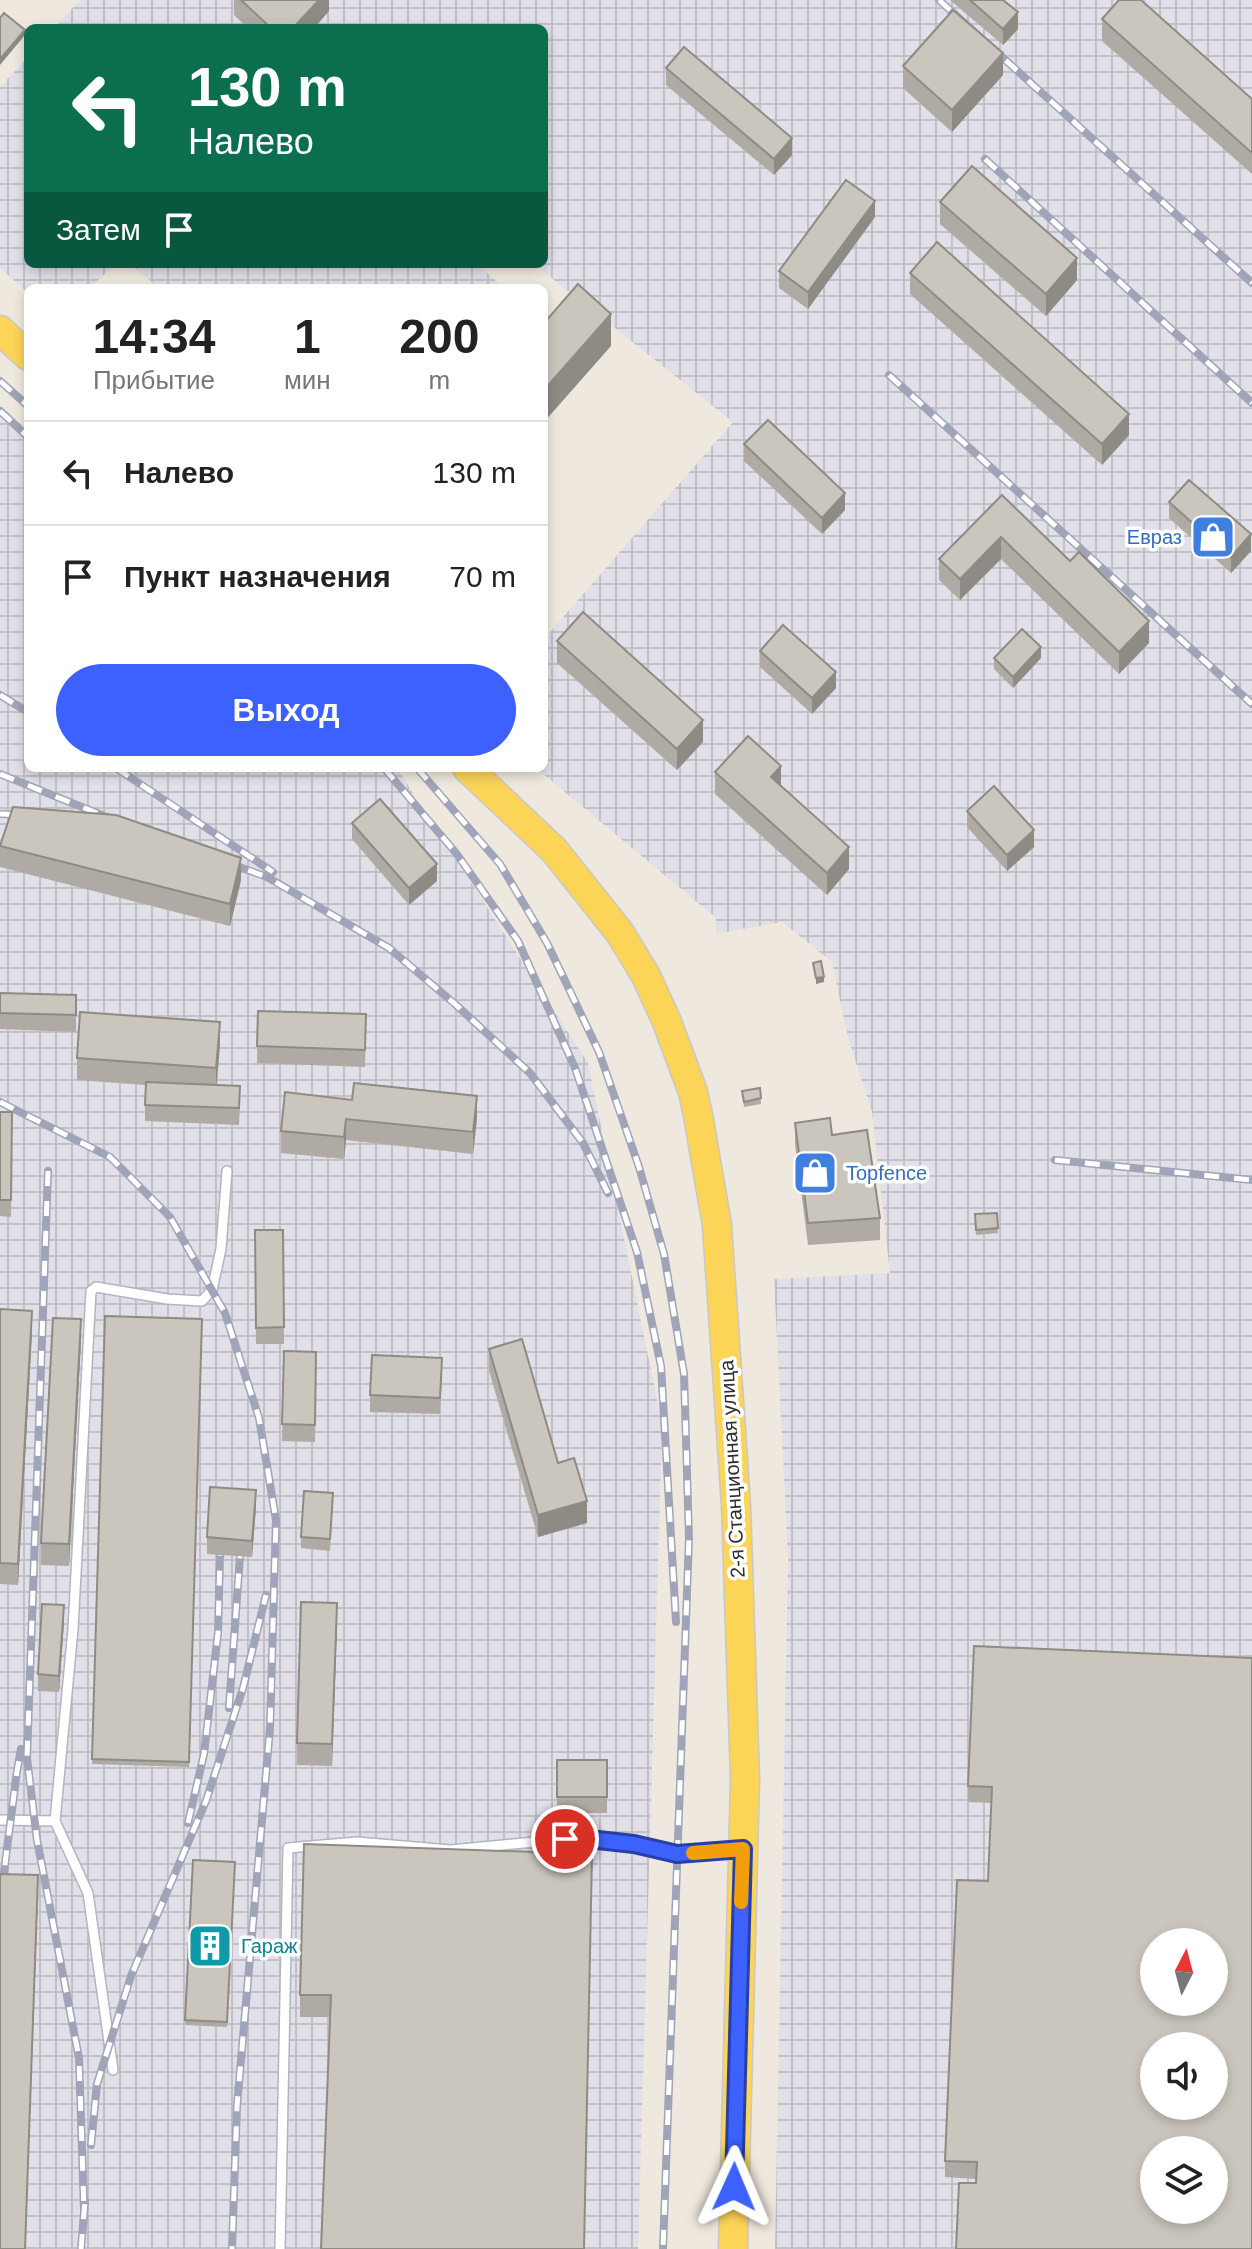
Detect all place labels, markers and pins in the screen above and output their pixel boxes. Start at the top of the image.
shop icon: Евраз [1189,513,1237,561]
place label: Евраз [1127,526,1182,548]
shop icon: Topfence [791,1149,839,1197]
place label: Topfence [846,1162,927,1184]
pin [531,1805,599,1873]
building icon: Гараж [186,1922,234,1970]
place label: Гараж [241,1935,298,1957]

